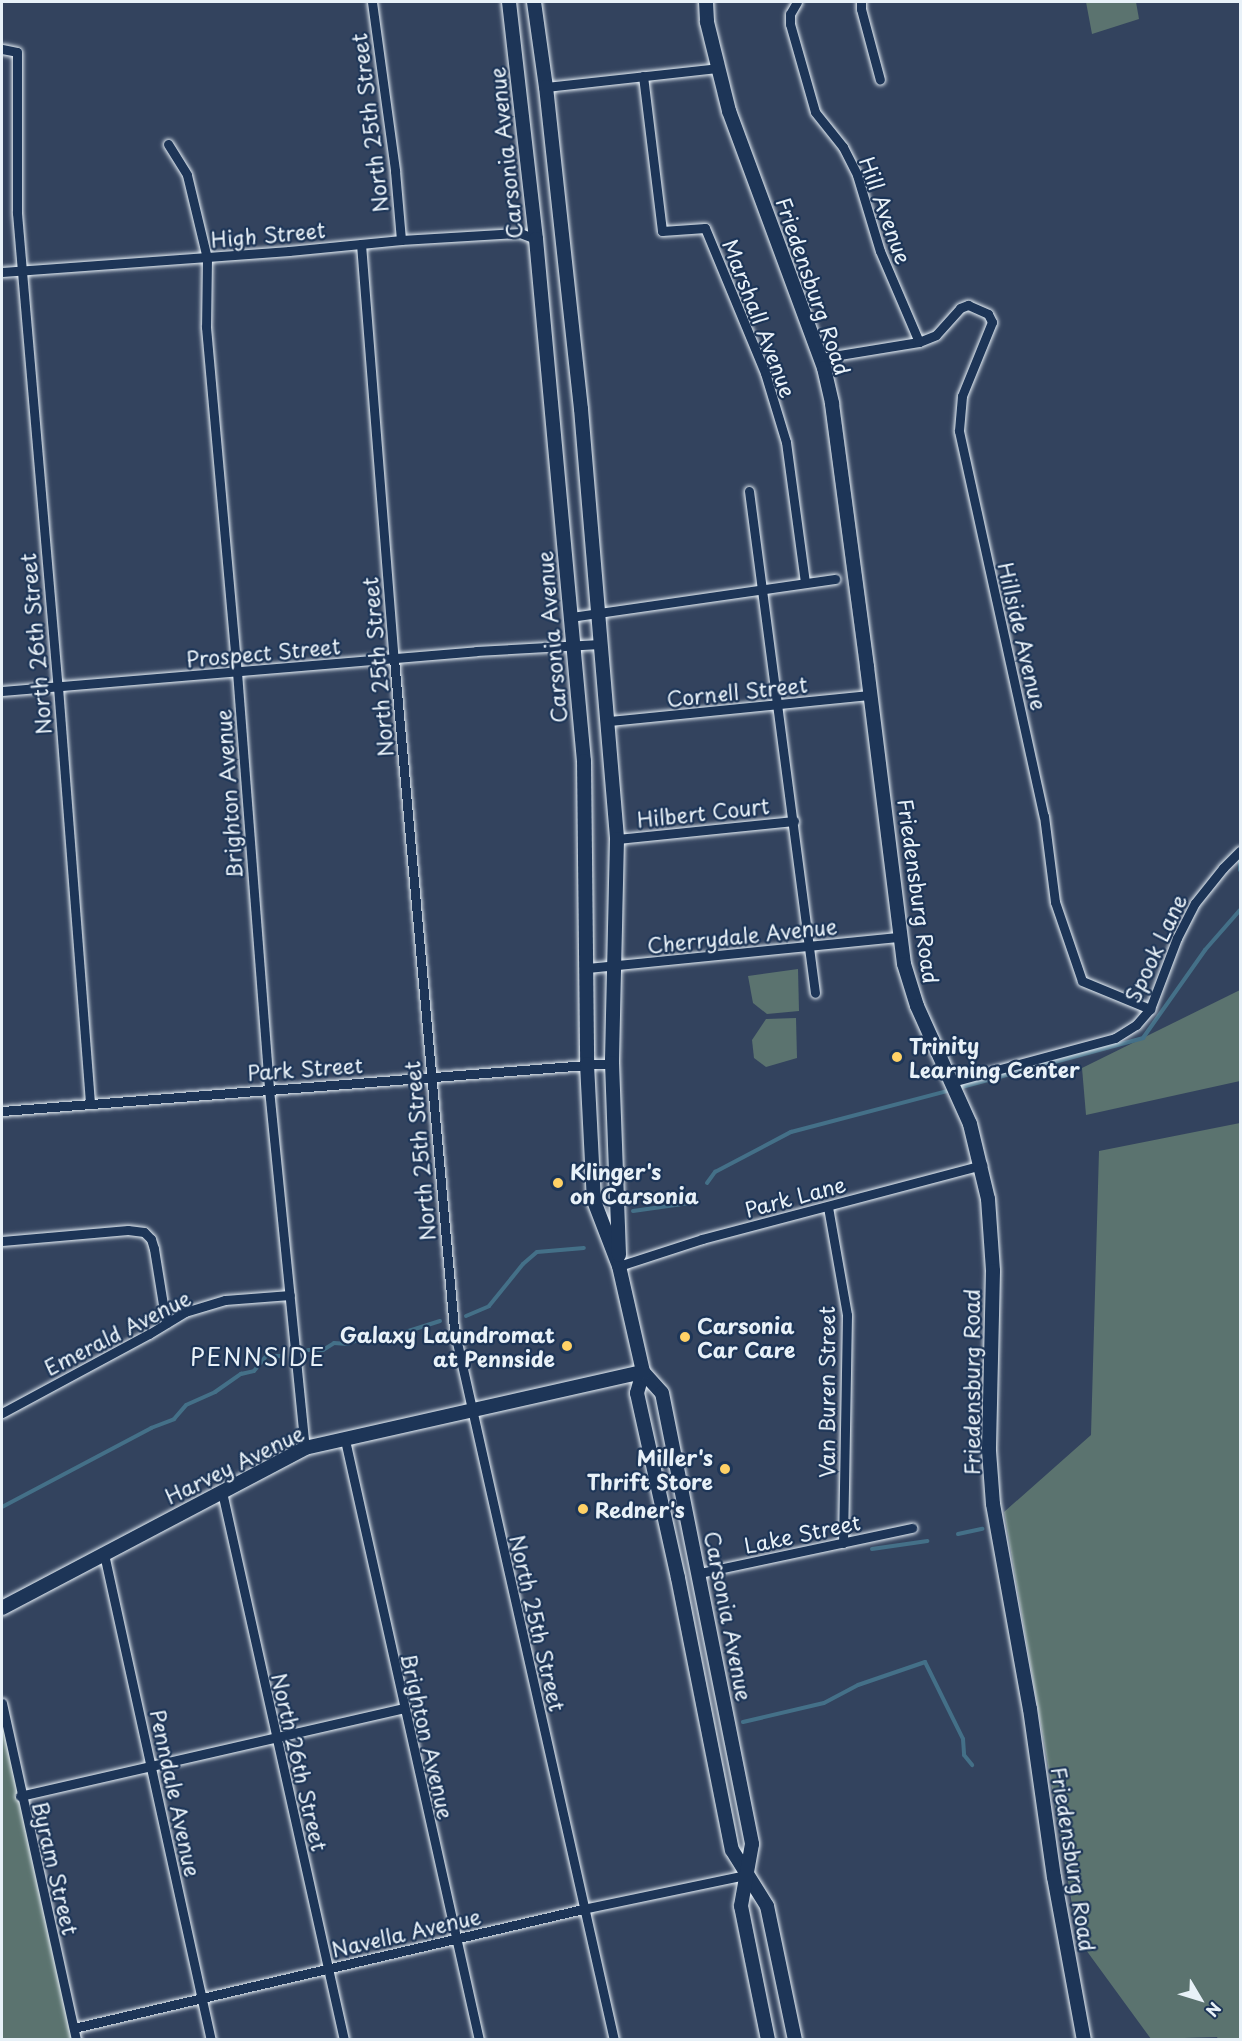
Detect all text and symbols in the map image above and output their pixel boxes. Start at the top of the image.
street label: North 25th Street [345,31,393,215]
street label: Carsonia Avenue [484,67,526,239]
street label: Hill Avenue [855,153,917,267]
street label: Friedensburg Road [772,193,856,379]
street label: High Street [209,216,327,252]
street label: Marshall Avenue [718,235,802,401]
street label: North 26th Street [14,551,56,737]
street label: Carsonia Avenue [531,551,571,723]
street label: Hillside Avenue [994,560,1052,712]
street label: North 25th Street [357,575,397,759]
street label: Prospect Street [184,633,342,671]
street label: Cornell Street [665,671,809,711]
street label: Brighton Avenue [210,710,246,878]
street label: Hilbert Court [635,792,771,832]
street label: Friedensburg Road [893,797,945,985]
street label: Spook Lane [1119,890,1191,1006]
street label: Cherrydale Avenue [645,912,839,958]
place label: Trinity Learning Center [909,1032,1081,1082]
marker: Trinity Learning Center [890,1050,904,1064]
street label: Park Street [246,1051,364,1085]
street label: North 25th Street [399,1059,439,1243]
place label: Klinger's on Carsonia [570,1158,700,1208]
street label: Park Lane [742,1171,848,1221]
marker: Klinger's on Carsonia [551,1176,565,1190]
street label: Emerald Avenue [39,1284,195,1380]
street label: Friedensburg Road [958,1288,984,1476]
street label: Van Buren Street [813,1305,839,1479]
place label: Carsonia Car Care [697,1312,796,1362]
place label: Galaxy Laundromat at Pennside [340,1321,555,1371]
marker: Carsonia Car Care [678,1330,692,1344]
marker: Galaxy Laundromat at Pennside [560,1339,574,1353]
district label: PENNSIDE [190,1343,326,1371]
street label: Harvey Avenue [160,1420,308,1508]
place label: Miller's Thrift Store [586,1444,713,1494]
marker: Miller's Thrift Store [718,1462,732,1476]
place label: Redner's [595,1496,685,1522]
marker: Redner's [576,1502,590,1516]
street label: Lake Street [742,1508,862,1558]
street label: Carsonia Avenue [700,1530,758,1702]
street label: North 25th Street [505,1531,571,1715]
street label: Brighton Avenue [397,1652,459,1820]
street label: North 26th Street [267,1670,333,1854]
street label: Penndale Avenue [146,1707,206,1879]
street label: Friedensburg Road [1047,1765,1101,1953]
street label: Byram Street [28,1799,84,1937]
street label: Navella Avenue [329,1903,483,1961]
north arrow [1170,1969,1230,2029]
text: N [1201,1998,1228,2022]

